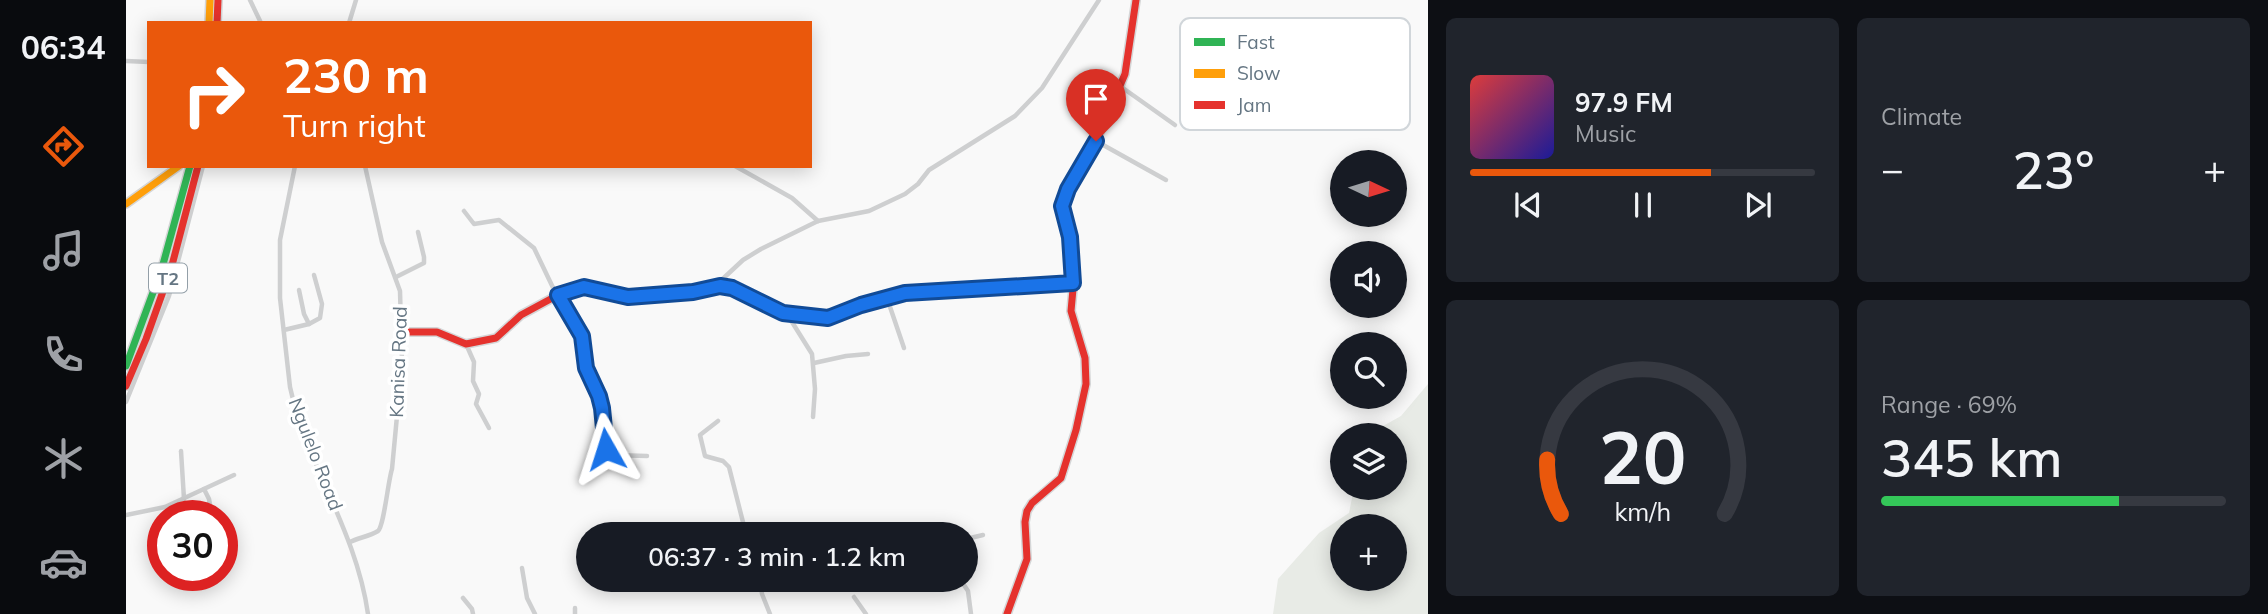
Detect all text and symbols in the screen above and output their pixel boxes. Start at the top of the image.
legend [1180,18,1410,130]
text: 06:34 [21,27,105,67]
text: Fast [1237,30,1275,54]
text: 230 m [283,44,429,105]
icon: right [168,49,259,140]
text: Slow [1237,61,1281,85]
pin [1066,69,1126,141]
icon: arrive [1077,80,1115,118]
text: 97.9 FM [1575,86,1673,119]
text: Jam [1237,93,1271,117]
text: Climate [1881,102,1962,131]
text: Turn right [283,105,426,145]
text: Music [1575,119,1636,148]
icon: directions [39,122,88,171]
text: 23° [2013,137,2094,202]
text: − [1881,145,1904,193]
text: + [2203,145,2226,193]
north arrow [1330,150,1407,228]
map controls [1330,150,1407,591]
icon: previous [1509,186,1547,224]
icon: pause [1624,186,1662,224]
icon: next [1739,186,1777,224]
icon: music [39,226,88,275]
button: sound [1330,241,1407,318]
road number: T2 [149,264,187,292]
street label: Kanisa Road [384,306,412,418]
icon: phone [39,330,88,379]
button: search [1330,332,1407,409]
text: Range · 69% [1881,390,2017,419]
street label: Ngulelo Road [284,394,348,514]
text: 20 [1599,411,1686,502]
position arrow [569,412,643,486]
button: layers [1330,423,1407,500]
text: 345 km [1881,425,2062,490]
icon: climate [39,434,88,483]
text: km/h [1614,496,1671,527]
speed limit sign: 30 [147,500,238,591]
button: + [1330,514,1407,591]
icon: car [39,538,88,587]
text: 06:37 · 3 min · 1.2 km [648,540,906,573]

